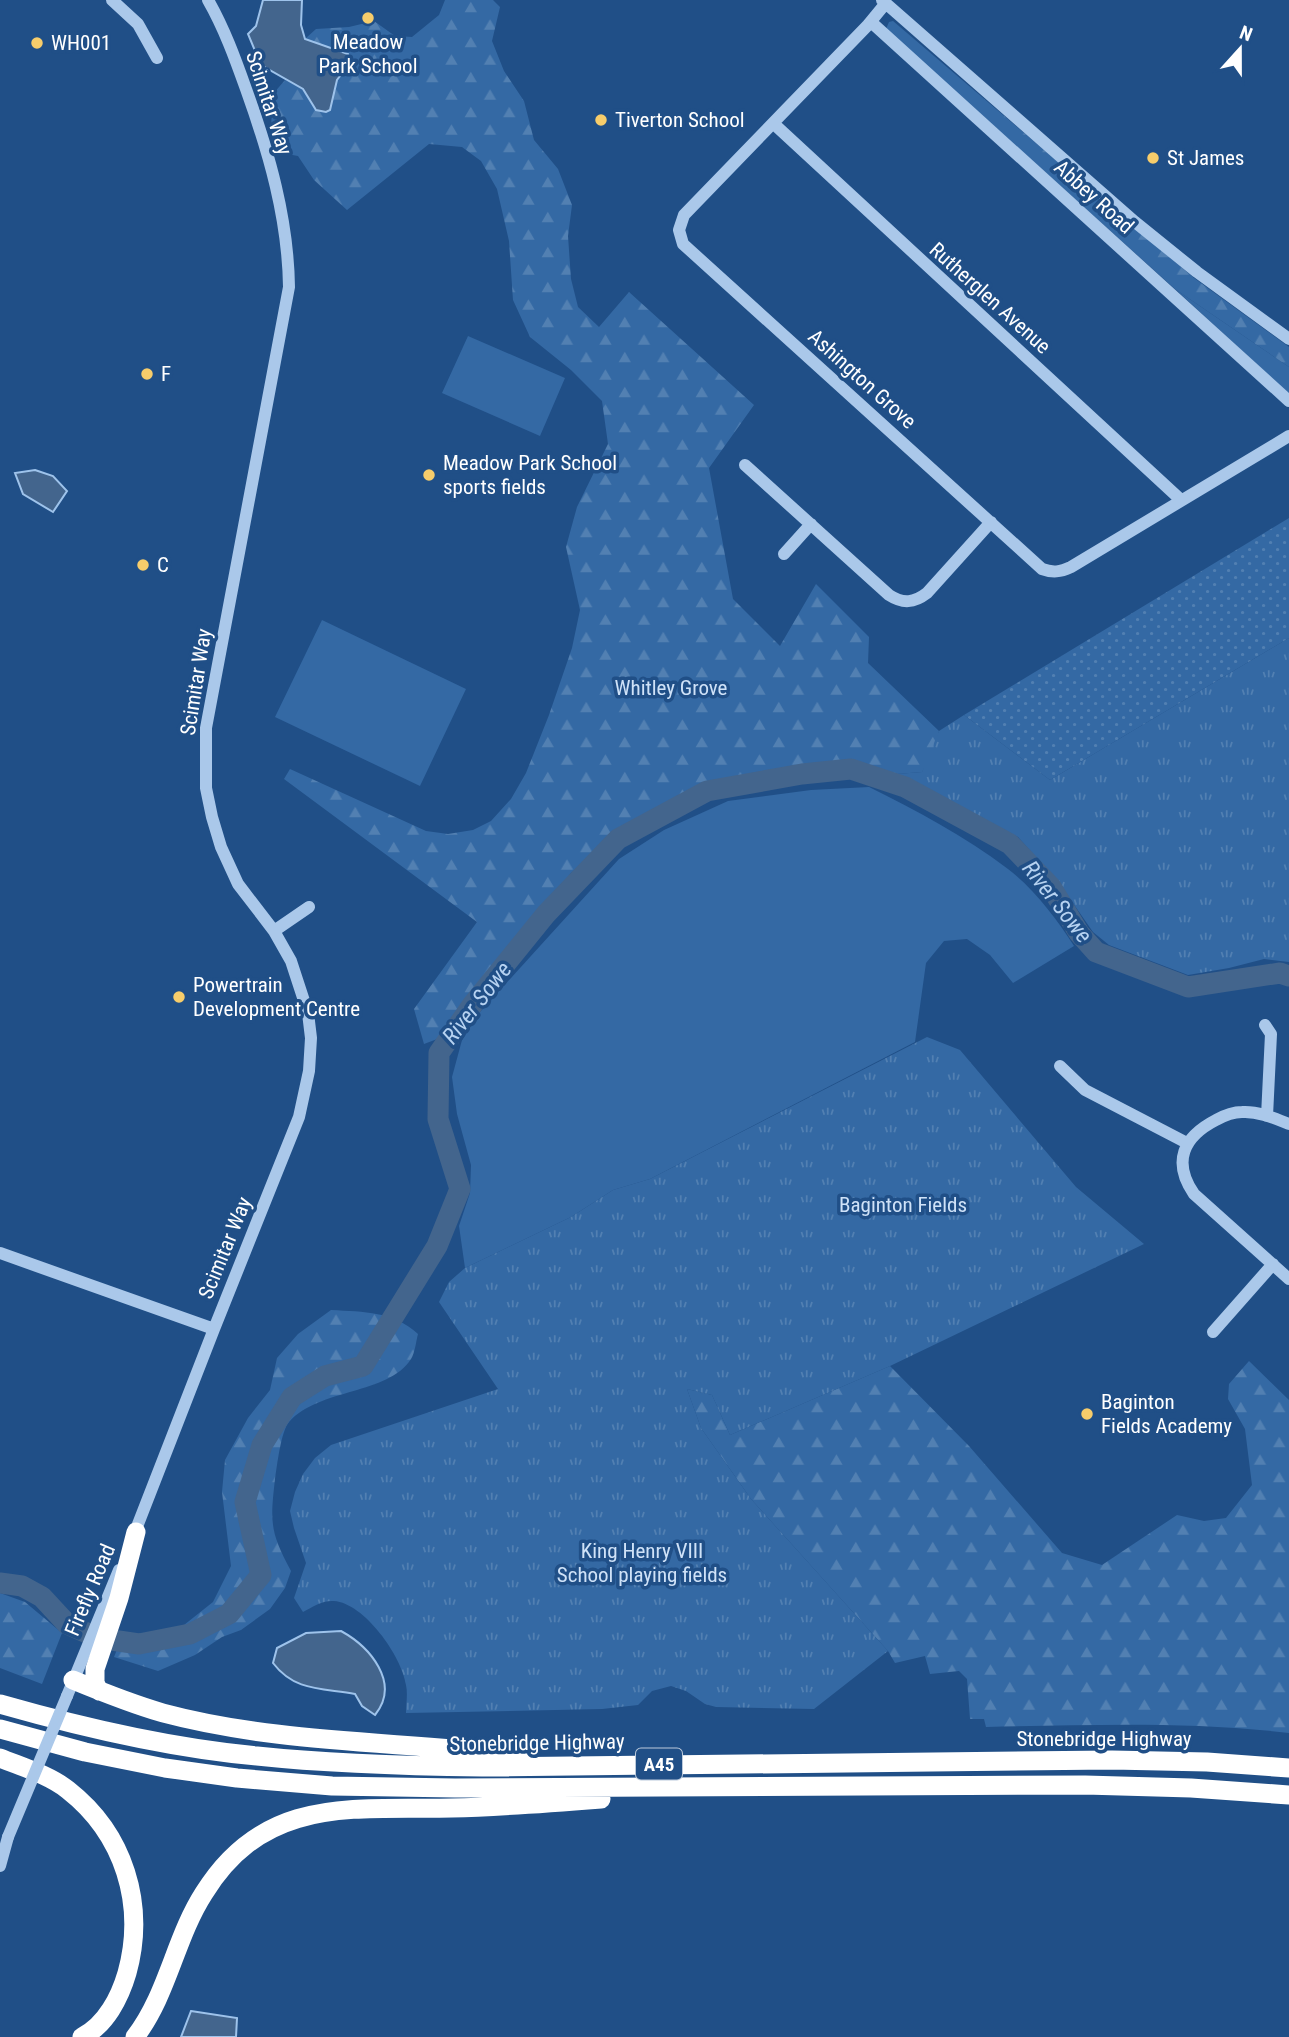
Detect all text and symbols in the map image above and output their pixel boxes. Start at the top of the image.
marker: Meadow Park School [360,10,376,26]
north arrow [1205,14,1275,84]
text: N [1236,21,1255,46]
place label: Meadow Park School [319,30,417,78]
place label: WH001 [51,31,111,55]
marker: WH001 [29,35,45,51]
street label: Scimitar Way [241,48,297,158]
place label: Tiverton School [615,108,745,132]
marker: Tiverton School [593,112,609,128]
place label: St James [1167,146,1244,170]
marker: St James [1145,150,1161,166]
street label: Abbey Road [1049,155,1139,239]
street label: Rutherglen Avenue [925,238,1055,359]
street label: Ashington Grove [803,324,921,434]
place label: F [161,362,171,386]
marker: F [139,366,155,382]
place label: Meadow Park School sports fields [443,451,617,499]
marker: Meadow Park School sports fields [421,467,437,483]
place label: C [157,553,169,577]
marker: C [135,557,151,573]
street label: Scimitar Way [176,627,216,737]
park label: Whitley Grove [615,676,728,700]
water label: River Sowe [1017,856,1097,948]
water label: River Sowe [437,957,517,1049]
place label: Powertrain Development Centre [193,973,360,1021]
marker: Powertrain Development Centre [171,989,187,1005]
street label: Scimitar Way [194,1193,256,1302]
park label: Baginton Fields [839,1193,967,1217]
place label: Baginton Fields Academy [1101,1390,1232,1438]
marker: Baginton Fields Academy [1079,1406,1095,1422]
park label: King Henry VIII School playing fields [557,1539,727,1587]
street label: Firefly Road [60,1541,120,1639]
street label: Stonebridge Highway [1016,1727,1192,1751]
street label: Stonebridge Highway [449,1729,625,1757]
road number: A45 [636,1748,682,1780]

